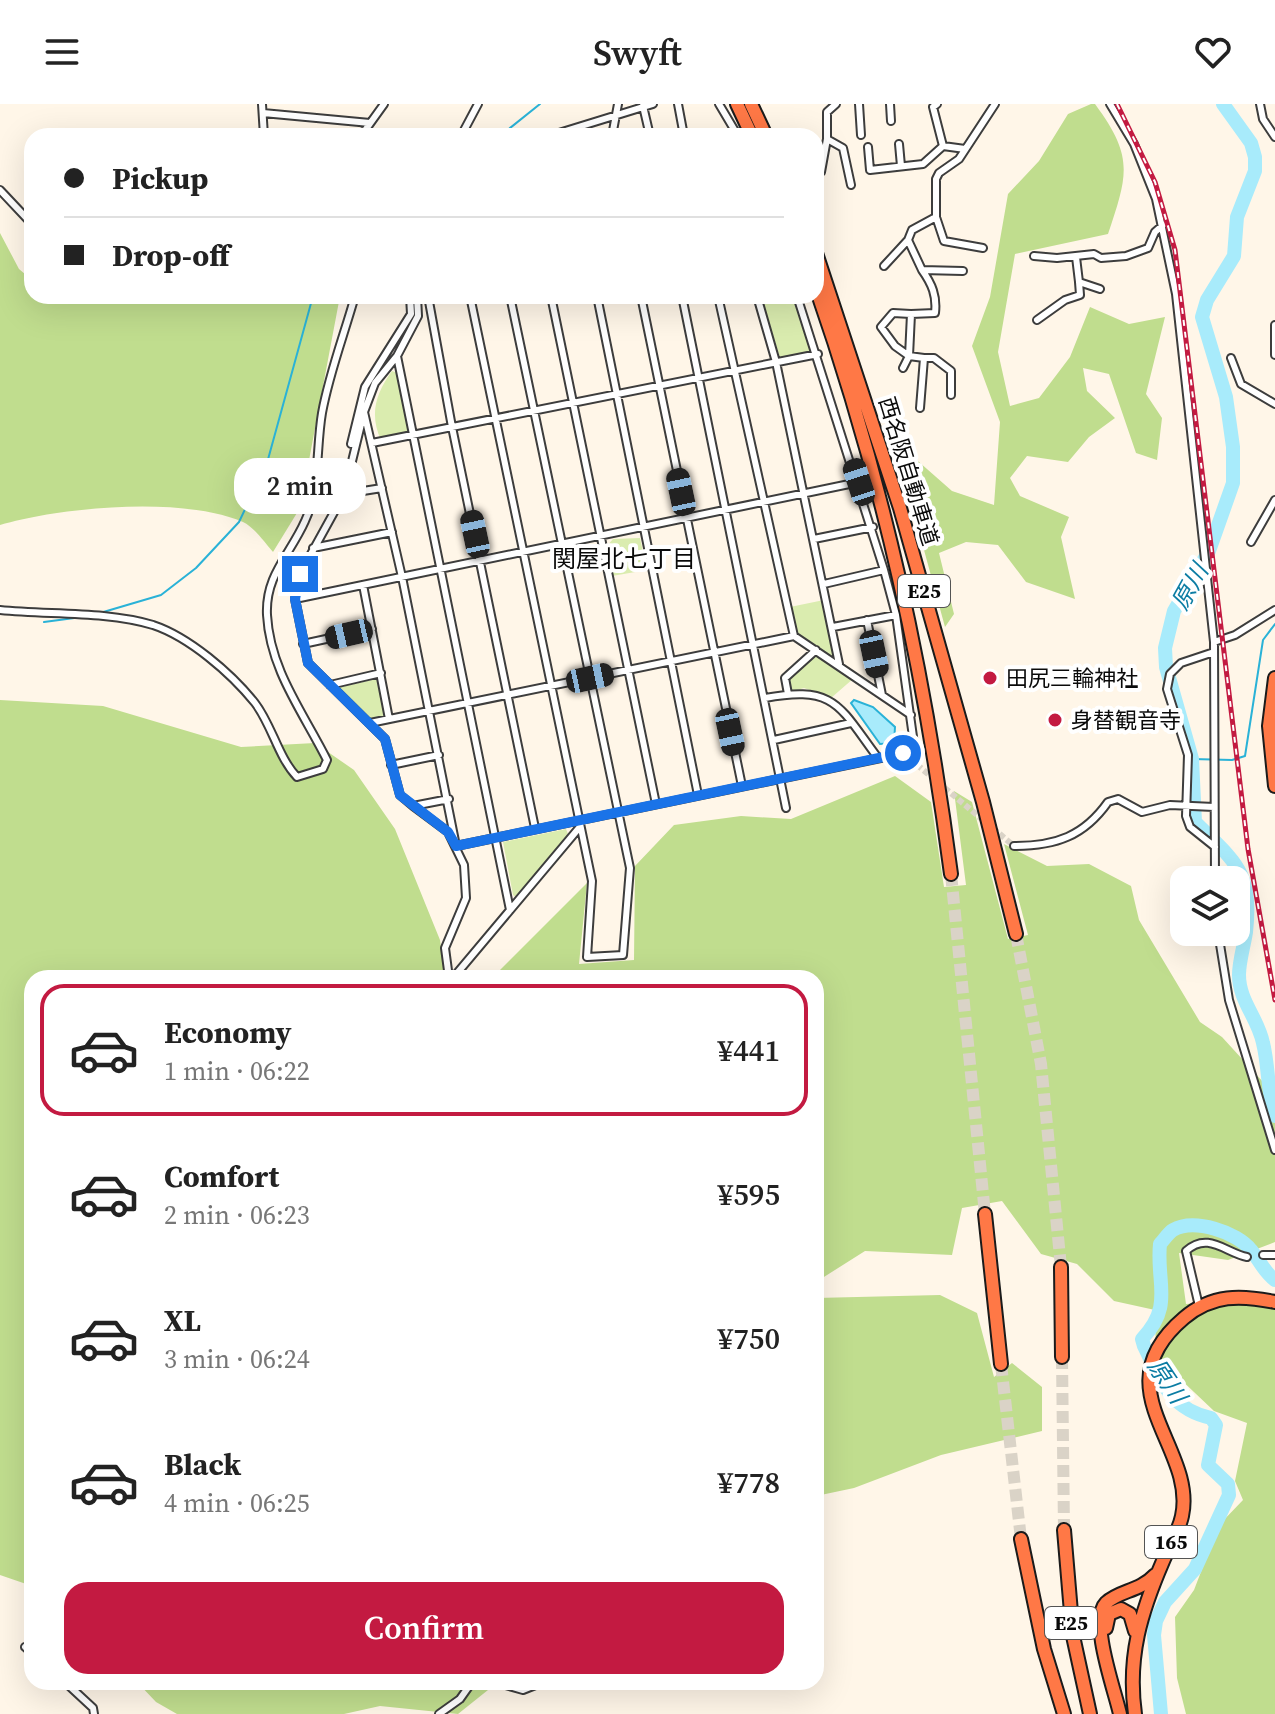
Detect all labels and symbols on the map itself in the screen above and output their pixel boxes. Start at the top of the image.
street label: 西名阪自動車道 [872,393,946,549]
car [840,455,878,509]
callout: 2 min [234,458,366,514]
car [664,466,698,518]
car [458,508,492,560]
district label: 関屋北七丁目 [552,542,696,575]
water label: 原川 [1163,555,1217,616]
route end [282,556,318,592]
road number: E25 [898,575,950,607]
car [323,617,375,651]
car [857,628,891,680]
car [564,661,616,695]
place label: 田尻三輪神社 [1006,663,1138,693]
marker: 田尻三輪神社 [981,669,999,687]
place label: 身替観音寺 [1071,705,1181,735]
car [713,706,747,758]
marker: 身替観音寺 [1046,711,1064,729]
route start [885,735,921,771]
water label: 原川 [1140,1352,1196,1412]
road number: 165 [1145,1526,1197,1558]
road number: E25 [1045,1607,1097,1639]

